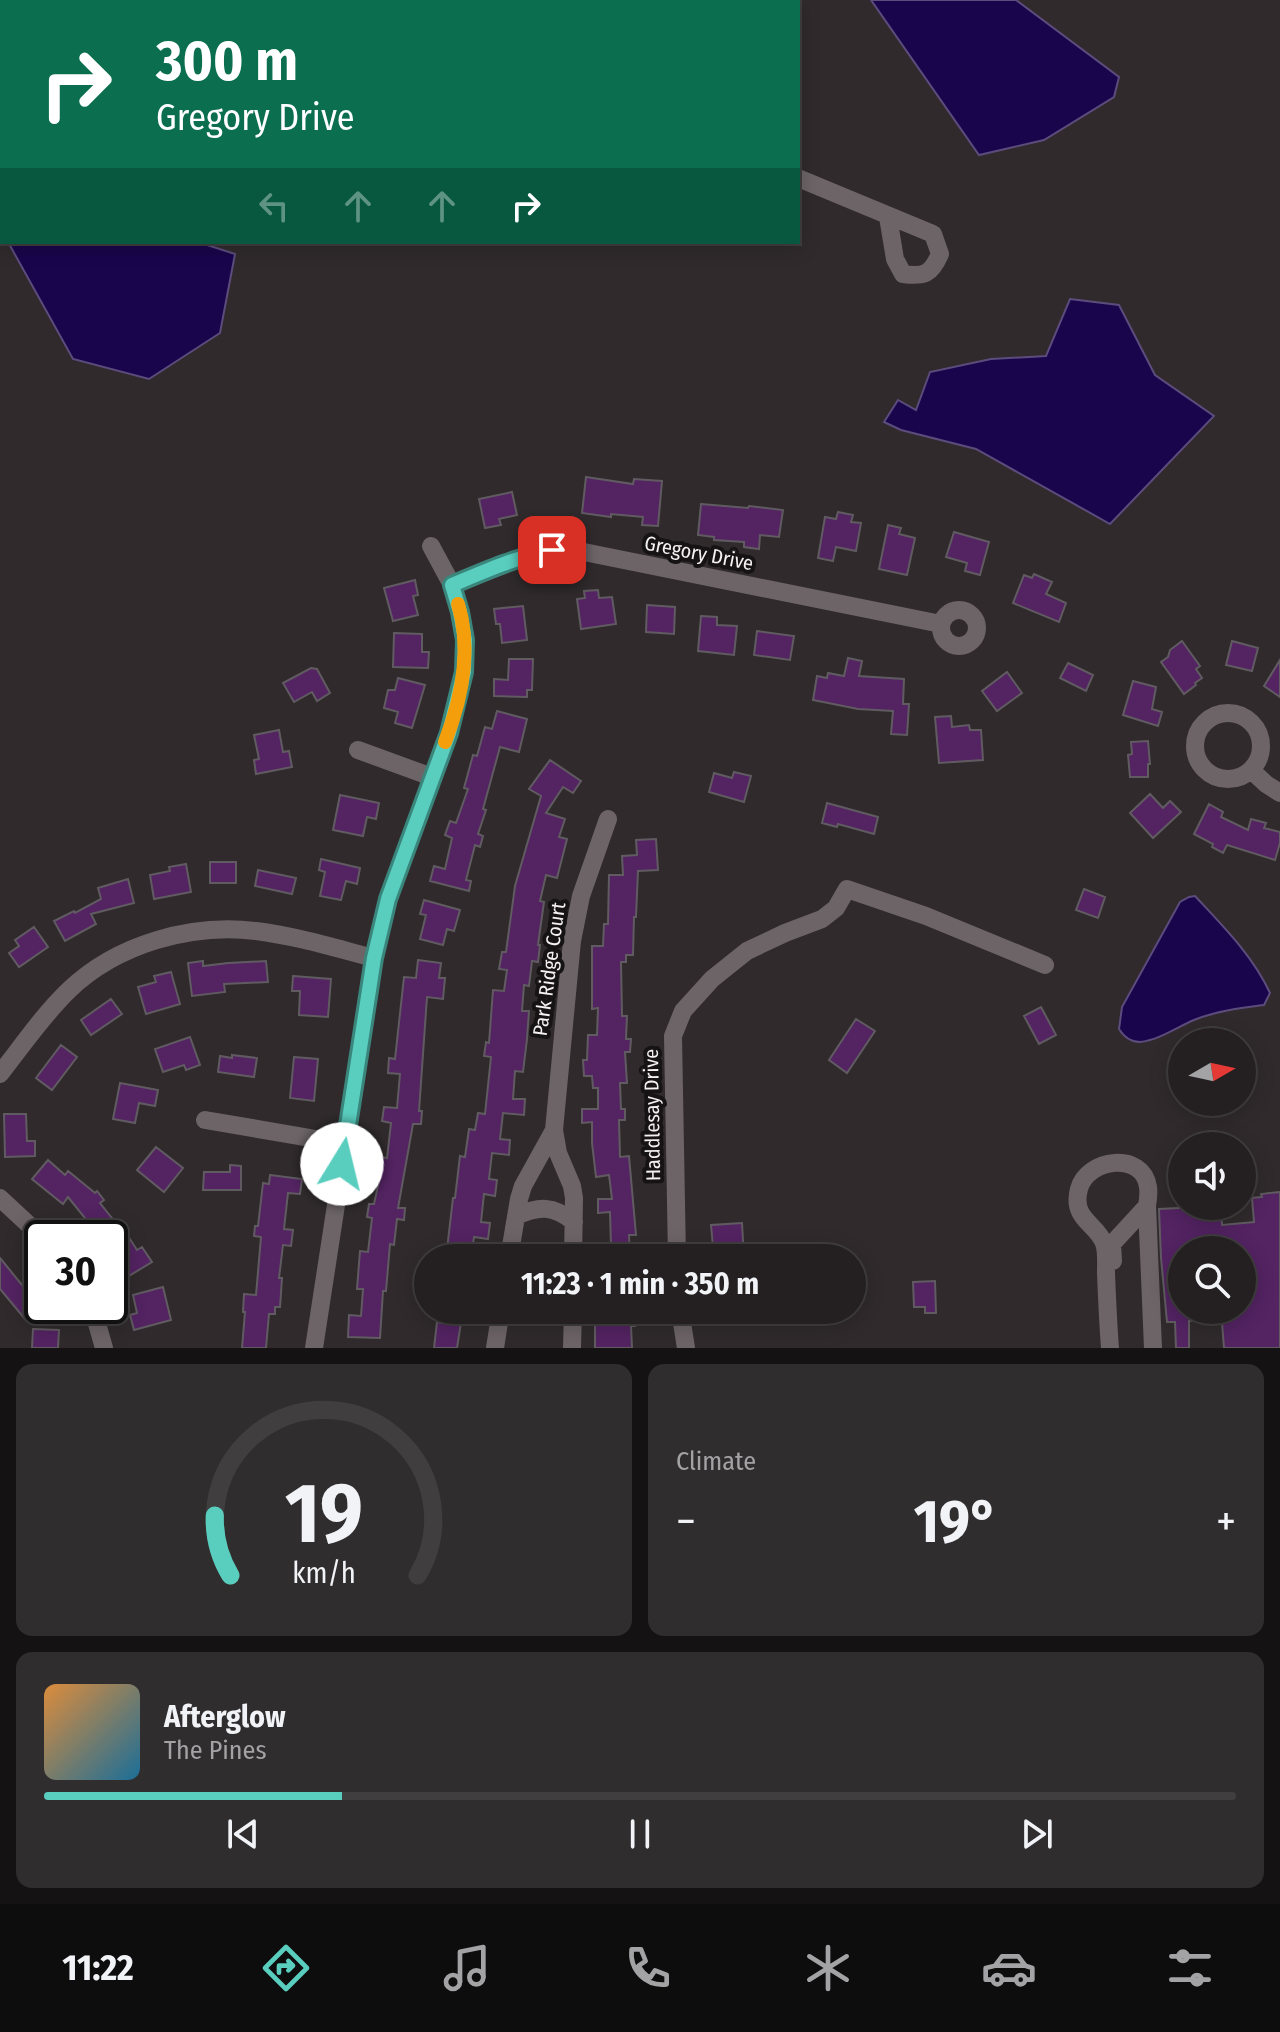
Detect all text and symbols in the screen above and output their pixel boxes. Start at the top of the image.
text: 300 m [156,28,298,95]
icon: right [24,32,128,136]
text: Gregory Drive [156,96,355,140]
icon: left [252,184,296,228]
icon: ahead [336,184,380,228]
icon: ahead [420,184,464,228]
icon: right [504,184,548,228]
pin [518,516,586,584]
icon: arrive [530,528,574,572]
street label: Gregory Drive [643,531,755,575]
street label: Park Ridge Court [528,900,570,1037]
north arrow [1168,1028,1256,1116]
map controls [1168,1028,1256,1324]
street label: Haddlesay Drive [639,1049,665,1181]
position arrow [300,1122,384,1206]
button: sound [1168,1132,1256,1220]
speed limit sign: 30 [24,1220,128,1324]
button: search [1168,1236,1256,1324]
text: 11:23 · 1 min · 350 m [521,1266,759,1302]
text: Climate [676,1446,756,1477]
text: 19 [285,1464,363,1564]
text: 19° [914,1486,998,1558]
text: − [676,1495,696,1548]
text: + [1216,1495,1236,1548]
text: km/h [292,1556,356,1591]
text: Afterglow [164,1699,286,1735]
text: The Pines [164,1735,267,1766]
icon: previous [221,1812,265,1856]
icon: pause [618,1812,662,1856]
icon: next [1015,1812,1059,1856]
icon: directions [258,1940,314,1996]
icon: music [439,1940,495,1996]
icon: phone [620,1940,676,1996]
icon: climate [800,1940,856,1996]
icon: car [981,1940,1037,1996]
icon: filters [1162,1940,1218,1996]
text: 11:22 [62,1946,134,1990]

